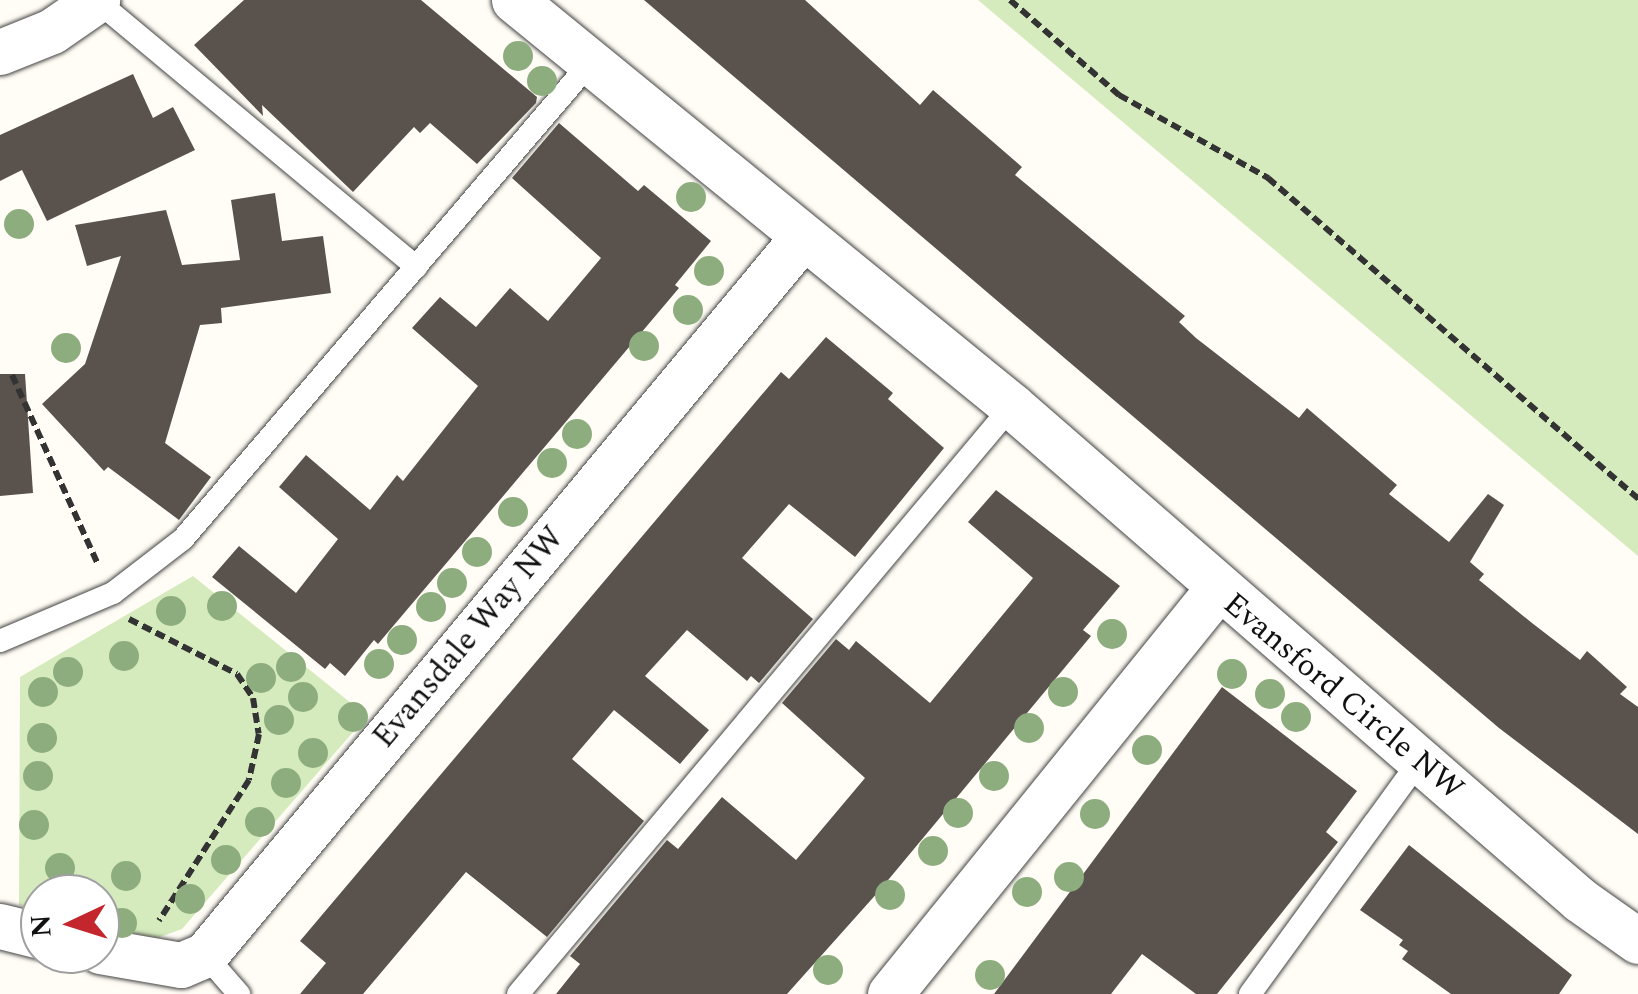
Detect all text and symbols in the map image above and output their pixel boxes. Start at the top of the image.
street label: Evansdale Way NW [365,520,573,756]
street label: Evansford Circle NW [1215,585,1471,809]
north arrow [20,874,120,974]
text: N [19,913,64,939]

